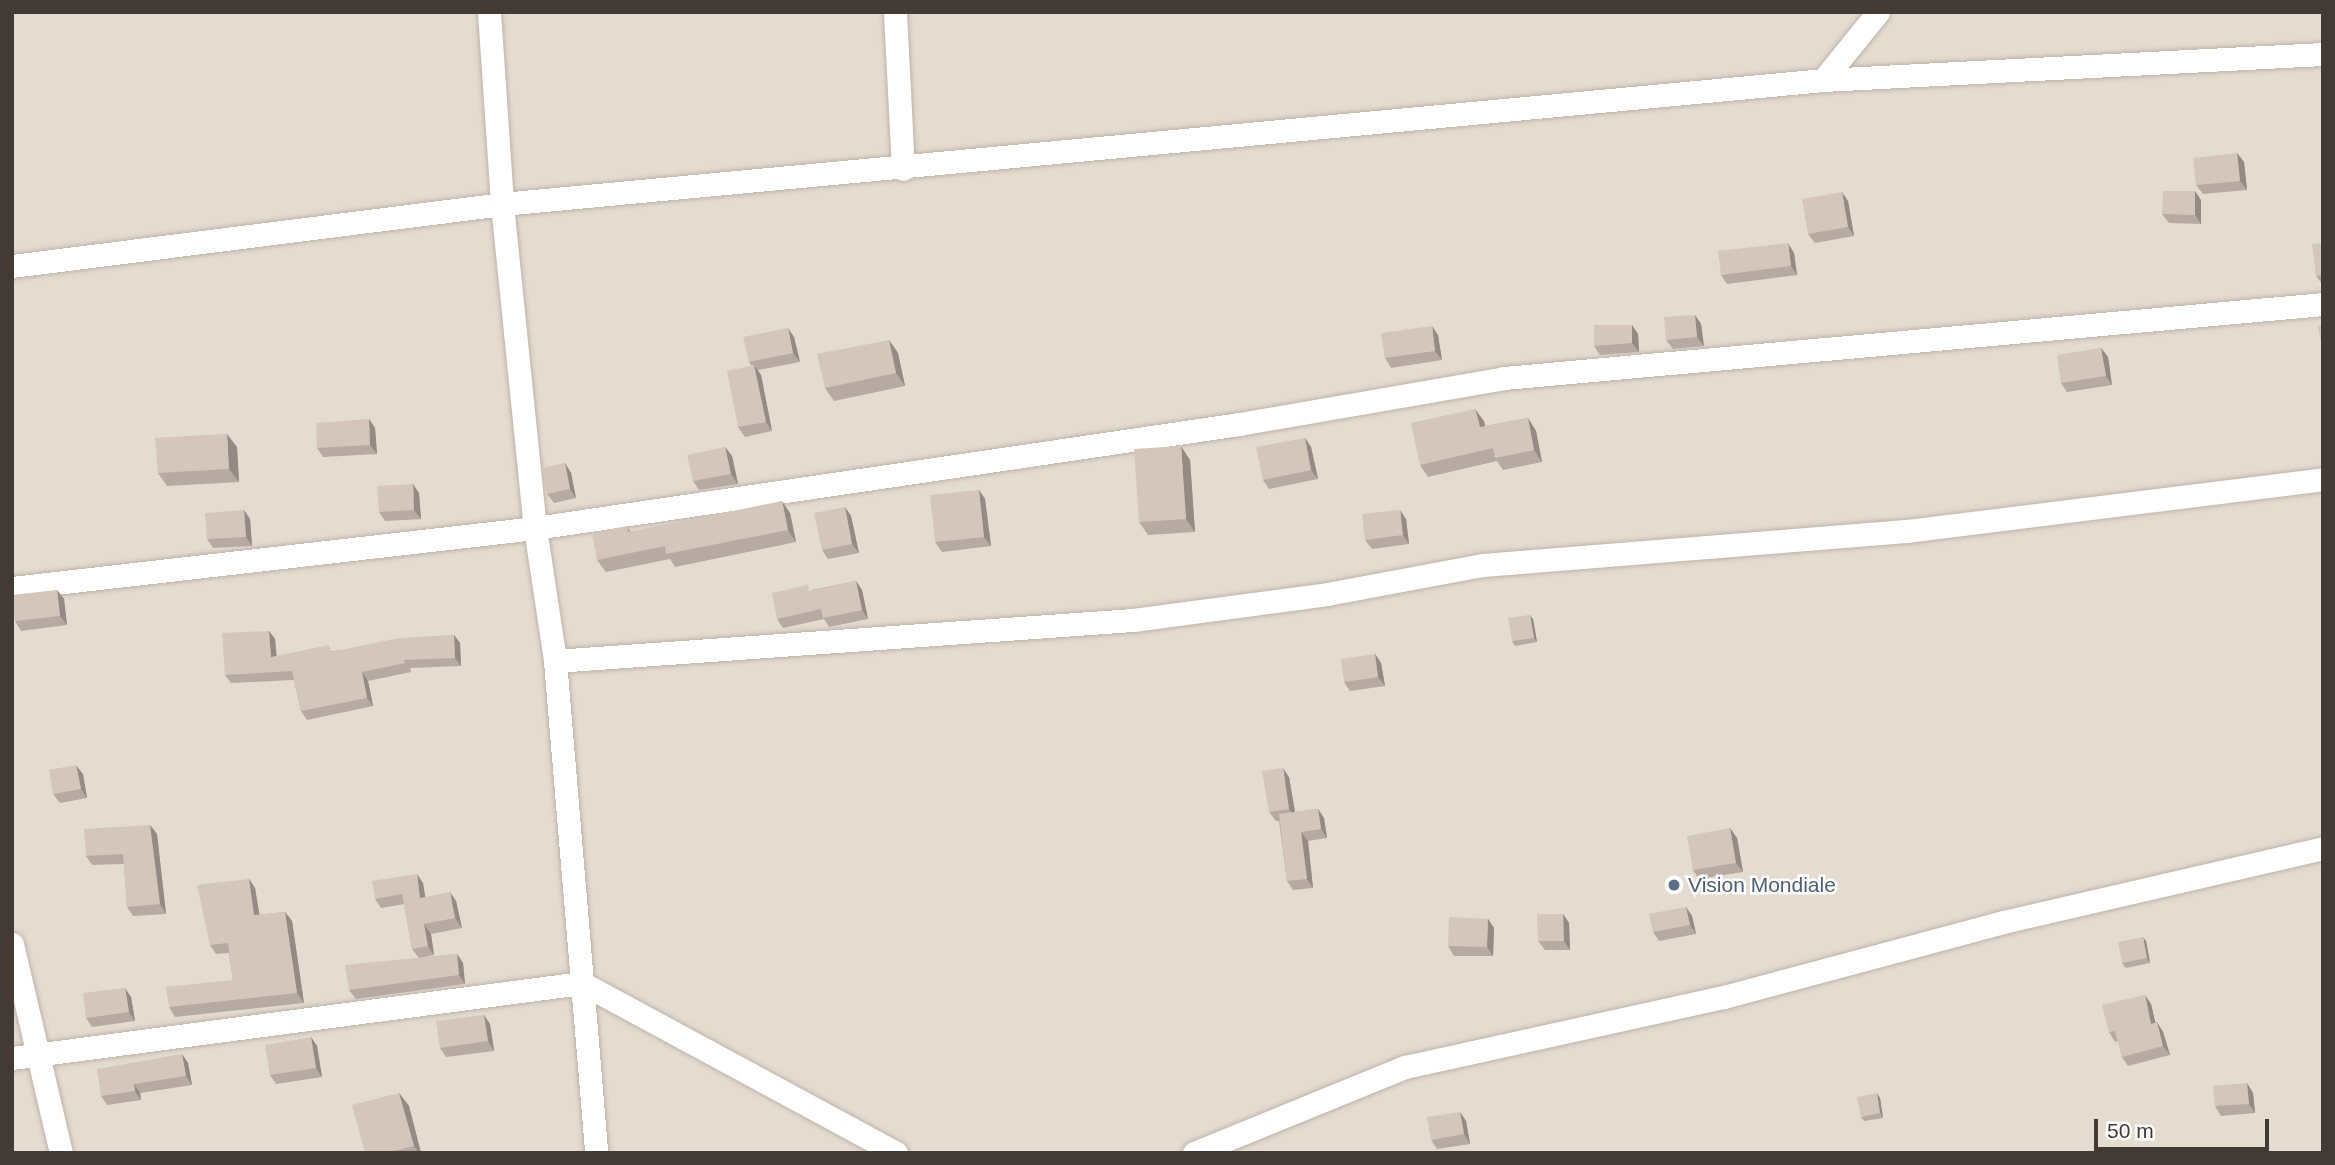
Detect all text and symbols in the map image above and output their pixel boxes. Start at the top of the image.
place label: Vision Mondiale [1688,872,1836,898]
marker: Vision Mondiale [1666,877,1682,893]
scale bar [2097,1106,2272,1150]
text: 50 m [2107,1119,2154,1142]

